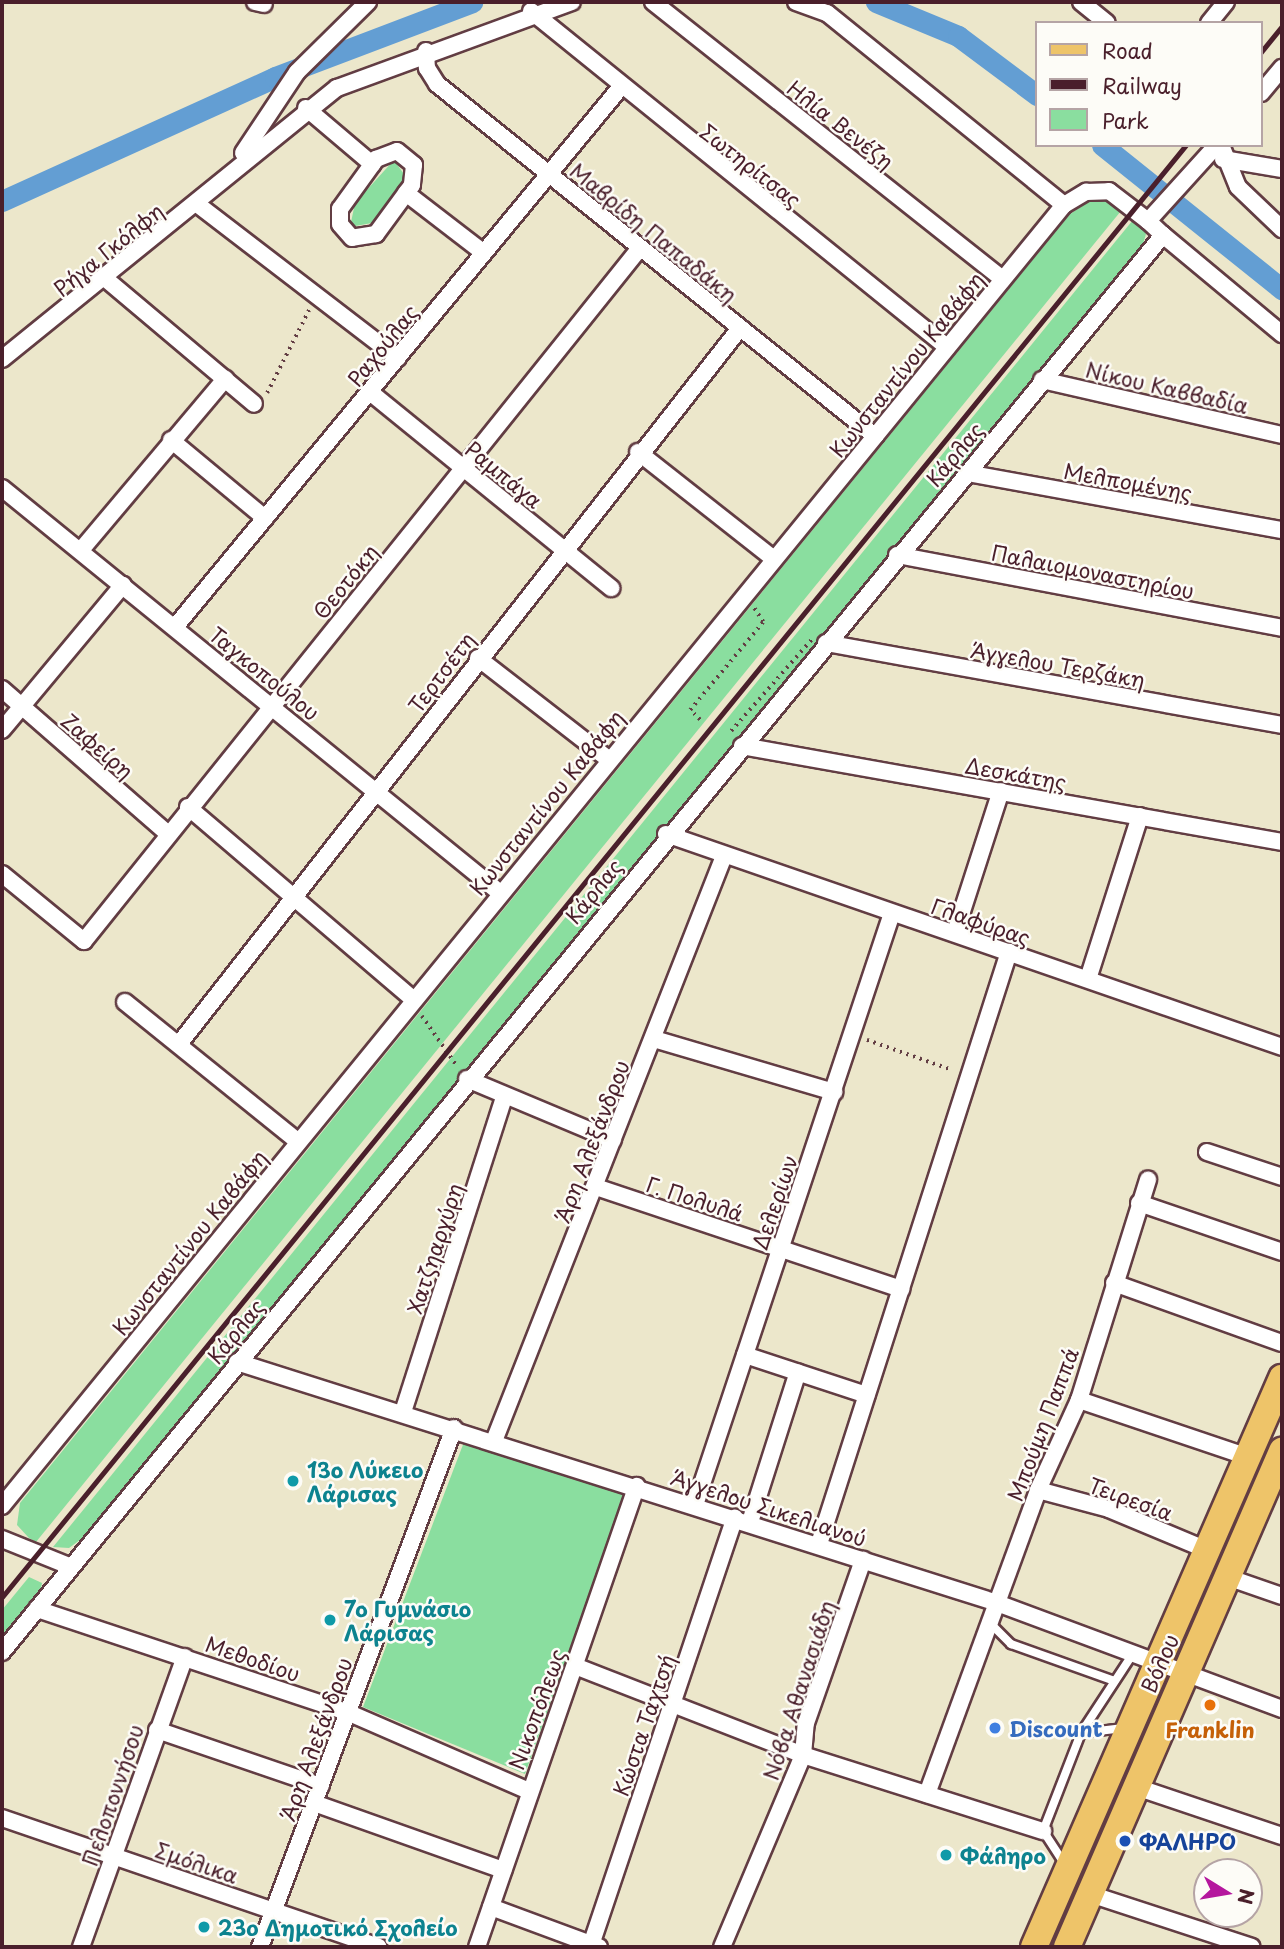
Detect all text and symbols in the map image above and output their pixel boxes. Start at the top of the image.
legend [1036,21,1263,147]
text: Road [1102,34,1153,66]
text: Railway [1102,69,1182,101]
street label: Ηλία Βενέζη [783,75,899,173]
text: Park [1102,104,1149,136]
street label: Σωτηρίτσας [696,118,806,212]
street label: Μαβρίδη Παπαδάκη [566,157,742,307]
street label: Ρήγα Γκόλφη [48,197,168,301]
street label: Κωνσταντίνου Καβάφη [824,266,988,462]
street label: Ραχούλας [341,299,423,391]
street label: Νίκου Καββαδία [1083,356,1251,418]
street label: Κάρλας [920,417,988,491]
street label: Ραμπάγα [460,435,548,513]
street label: Μελπομένης [1062,457,1194,505]
street label: Θεοτόκη [307,539,383,623]
street label: Παλαιομοναστηρίου [990,539,1196,603]
street label: Ταγκοπούλου [205,621,325,725]
street label: Τερτσέτη [403,627,479,717]
street label: Άγγελου Τερζάκη [968,636,1148,692]
street label: Κωνσταντίνου Καβάφη [464,704,628,900]
street label: Ζαφείρη [57,707,139,783]
street label: Δεσκάτης [963,752,1069,794]
street label: Κάρλας [559,854,627,928]
street label: Γλαφύρας [928,892,1034,950]
street label: Άρη Αλεξάνδρου [548,1056,634,1226]
street label: Κωνσταντίνου Καβάφη [107,1144,271,1340]
street label: Δελερίων [746,1152,802,1252]
street label: Γ. Πολυλά [643,1170,747,1226]
street label: Χατζηαργύρη [401,1180,467,1316]
street label: Κάρλας [201,1294,269,1368]
street label: Μπούμη Παππά [1001,1344,1083,1504]
place label: 13ο Λύκειο Λάρισας [307,1456,424,1506]
street label: Άγγελου Σικελιανού [668,1464,870,1550]
street label: Τειρεσία [1085,1471,1177,1525]
marker: 13ο Λύκειο Λάρισας [285,1473,301,1489]
place label: 7ο Γυμνάσιο Λάρισας [344,1595,472,1645]
street label: Νόβα Αθανασιάδη [757,1597,839,1783]
marker: 7ο Γυμνάσιο Λάρισας [322,1612,338,1628]
street label: Μεθοδίου [202,1630,304,1686]
street label: Βόλου [1135,1630,1183,1696]
street label: Νικοπόλεως [503,1645,569,1773]
street label: Κώστα Ταχτσή [607,1650,679,1800]
street label: Άρη Αλεξάνδρου [274,1654,356,1824]
marker: Franklin [1202,1697,1218,1713]
place label: Discount [1009,1715,1103,1741]
place label: Franklin [1165,1716,1255,1742]
marker: Discount [987,1720,1003,1736]
street label: Πελοποννήσου [76,1721,148,1869]
place label: ΦΑΛΗΡΟ [1139,1828,1236,1854]
marker: ΦΑΛΗΡΟ [1117,1833,1133,1849]
street label: Σμόλικα [152,1836,242,1888]
place label: Φάληρο [960,1842,1046,1868]
marker: Φάληρο [938,1847,954,1863]
north arrow [1193,1858,1263,1928]
text: N [1231,1887,1262,1907]
place label: 23ο Δημοτικό Σχολείο [218,1914,459,1940]
marker: 23ο Δημοτικό Σχολείο [196,1919,212,1935]

